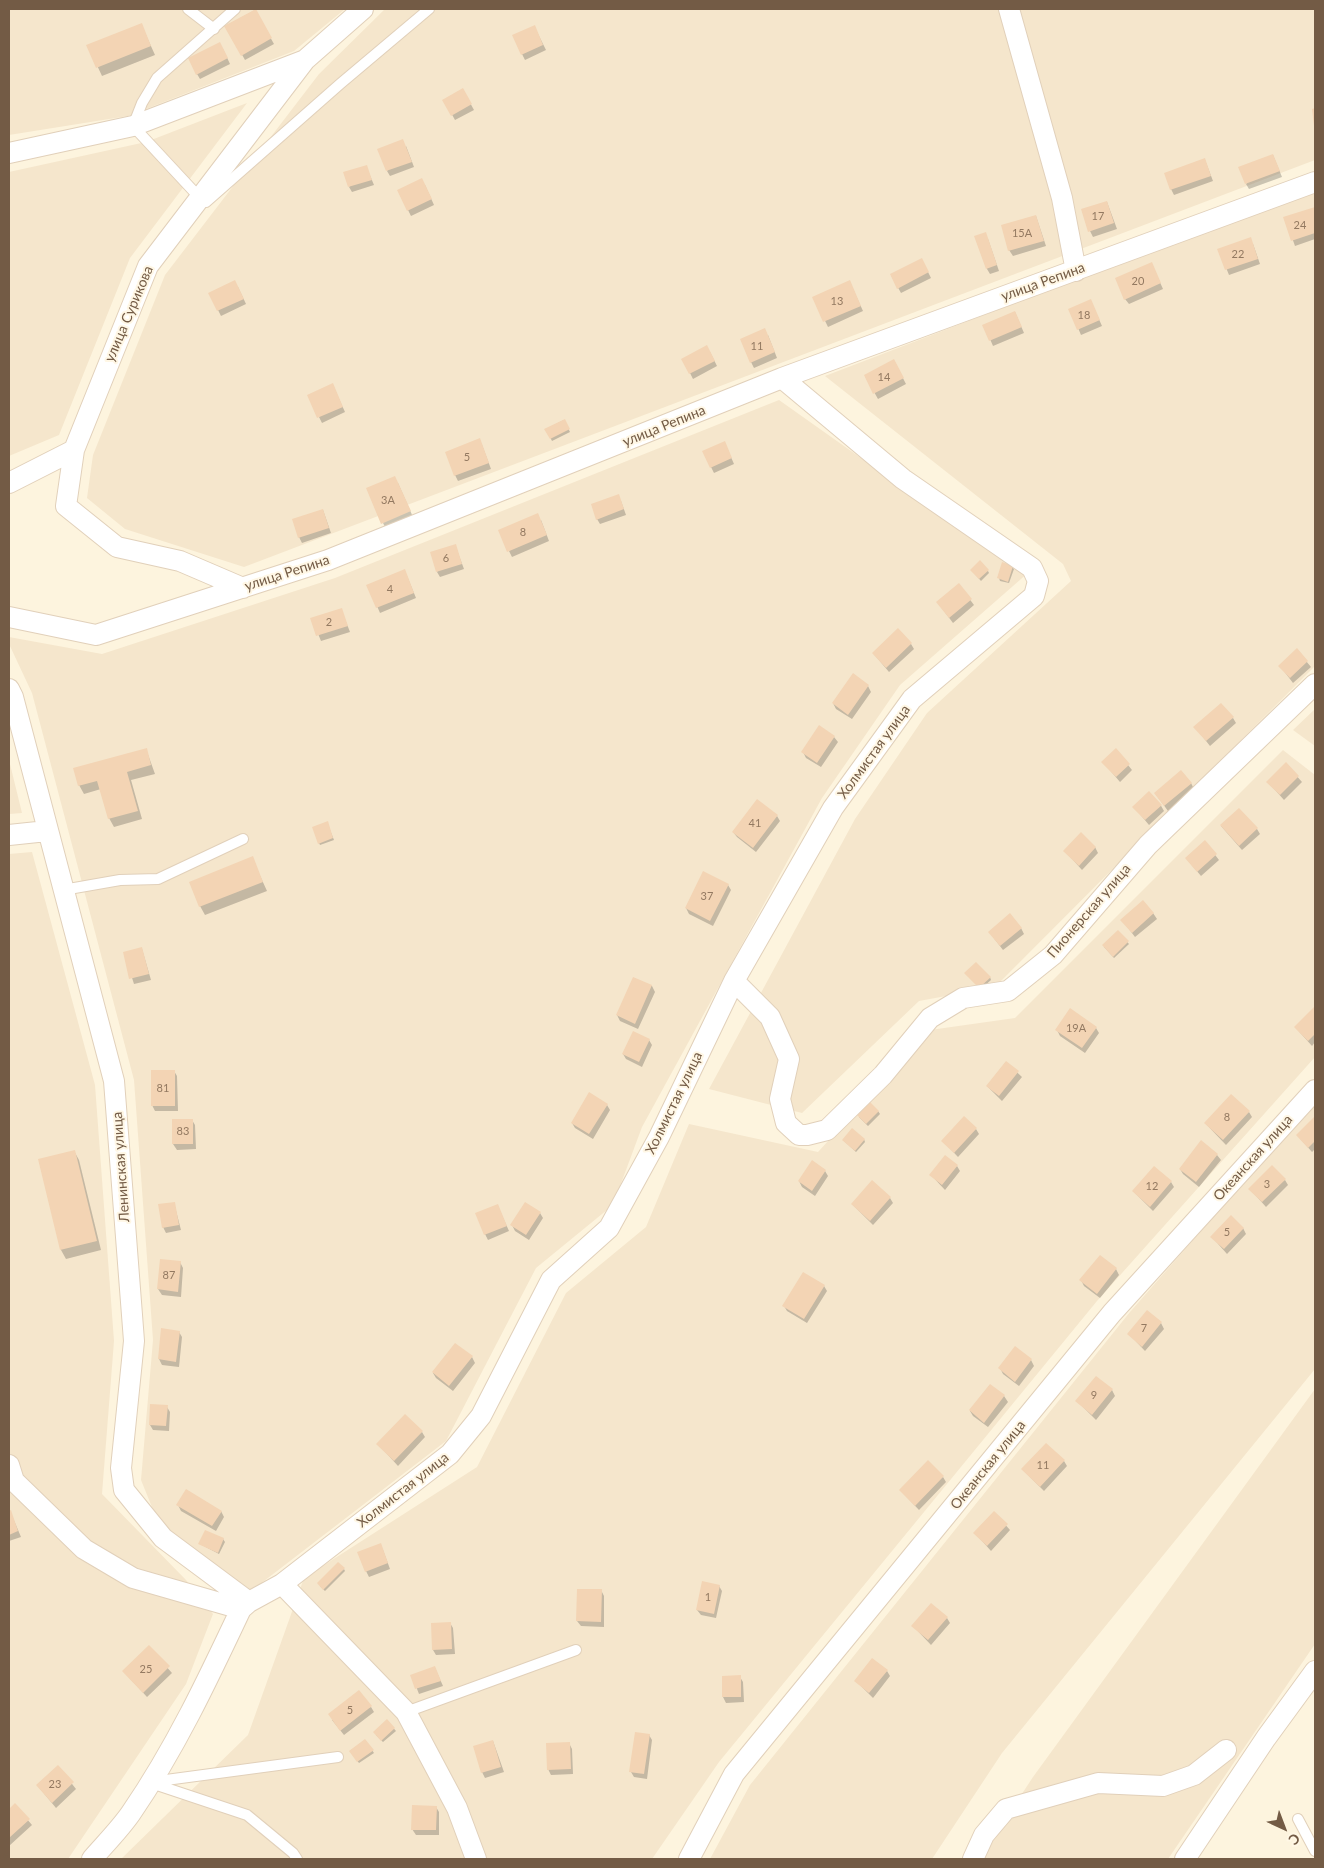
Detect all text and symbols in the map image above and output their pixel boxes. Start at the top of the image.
house number: 17 [1092,209,1104,223]
house number: 24 [1294,218,1306,232]
house number: 15А [1012,226,1032,240]
house number: 22 [1232,247,1244,261]
street label: улица Репина [999,259,1087,305]
street label: улица Сурикова [101,263,157,365]
house number: 20 [1132,274,1144,288]
house number: 13 [831,294,843,308]
house number: 18 [1078,308,1090,322]
house number: 11 [751,339,763,353]
house number: 14 [878,370,890,384]
street label: улица Репина [620,402,708,450]
house number: 5 [464,450,470,464]
house number: 3А [381,493,395,507]
house number: 8 [520,525,526,539]
street label: улица Репина [243,551,331,595]
house number: 6 [443,551,449,565]
house number: 4 [387,582,393,596]
house number: 2 [326,615,332,629]
street label: Холмистая улица [834,702,914,802]
house number: 41 [749,816,761,830]
street label: Пионерская улица [1044,861,1134,961]
house number: 37 [701,889,713,903]
house number: 19А [1066,1021,1086,1035]
street label: Холмистая улица [642,1049,706,1157]
house number: 81 [157,1081,169,1095]
house number: 8 [1224,1110,1230,1124]
street label: Ленинская улица [109,1111,133,1223]
street label: Океанская улица [1210,1112,1296,1204]
house number: 83 [177,1124,189,1138]
house number: 3 [1264,1177,1270,1191]
house number: 12 [1146,1179,1158,1193]
house number: 5 [1224,1225,1230,1239]
house number: 87 [163,1268,175,1282]
house number: 7 [1141,1321,1147,1335]
house number: 9 [1091,1388,1097,1402]
street label: Океанская улица [947,1417,1029,1513]
street label: Холмистая улица [354,1449,452,1531]
house number: 11 [1037,1458,1049,1472]
house number: 1 [705,1590,711,1604]
house number: 25 [140,1662,152,1676]
house number: 5 [347,1703,353,1717]
house number: 23 [49,1777,61,1791]
north arrow [1259,1803,1309,1853]
text: С [1285,1830,1304,1849]

